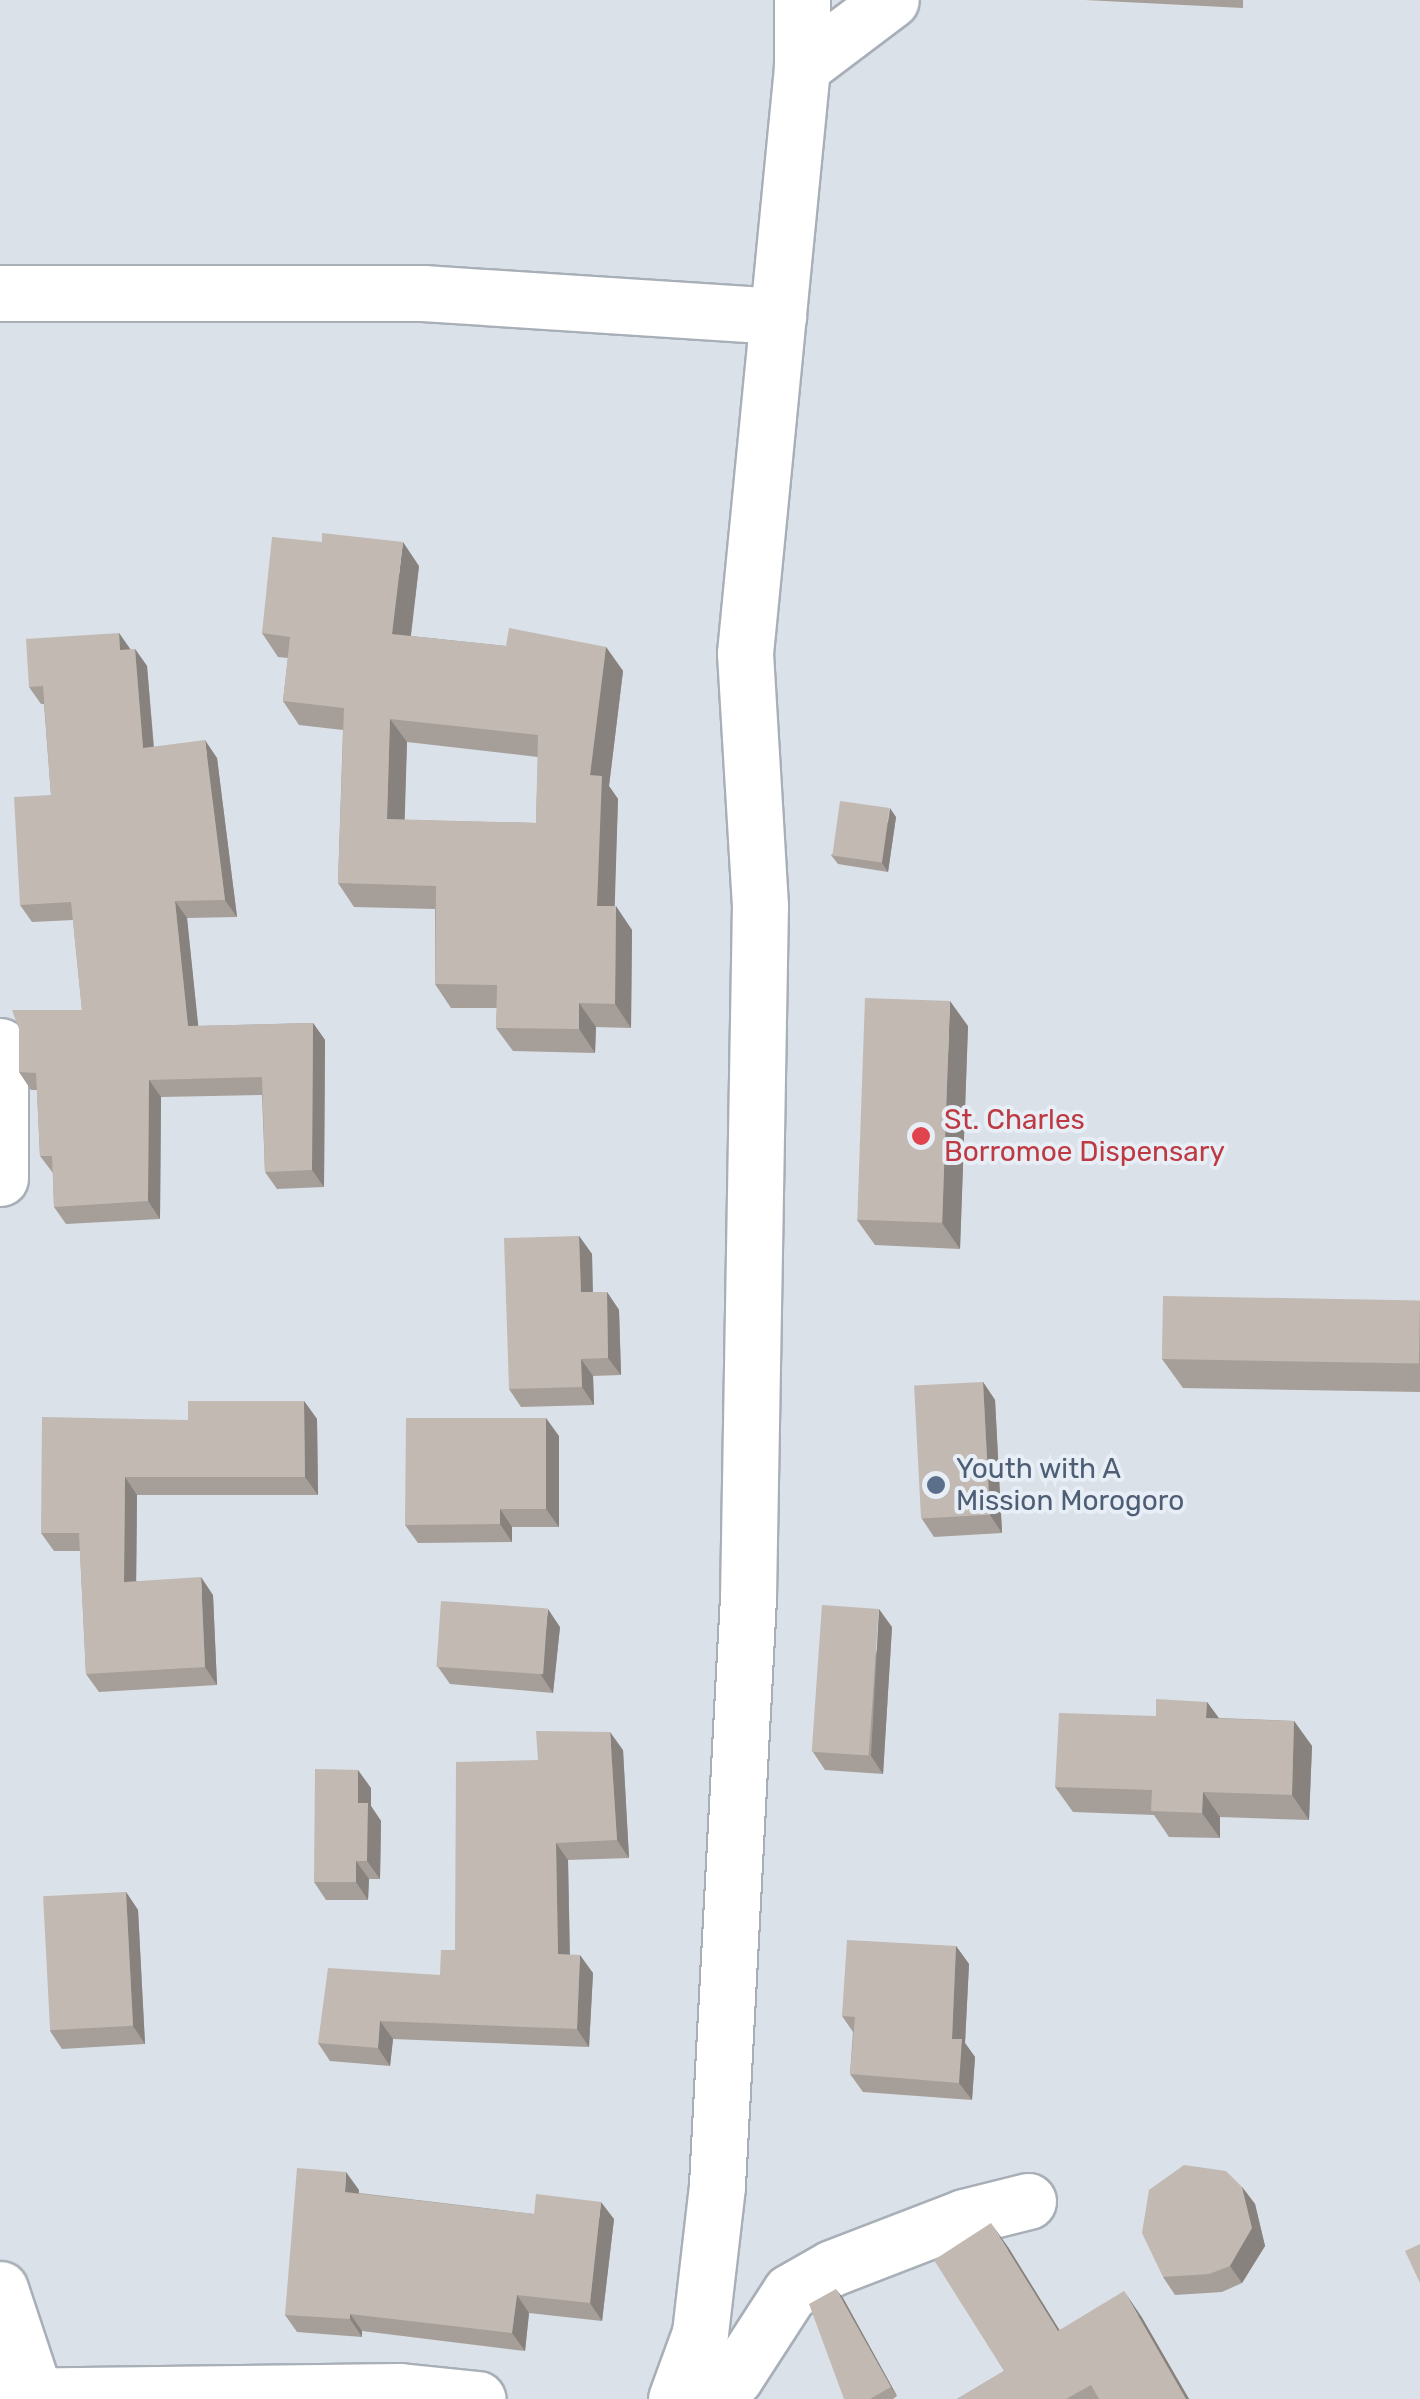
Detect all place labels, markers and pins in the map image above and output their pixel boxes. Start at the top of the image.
place label: St. Charles Borromoe Dispensary [944,1103,1225,1169]
marker: St. Charles Borromoe Dispensary [908,1123,934,1149]
place label: Youth with A Mission Morogoro [956,1452,1184,1518]
marker: Youth with A Mission Morogoro [925,1474,947,1496]

